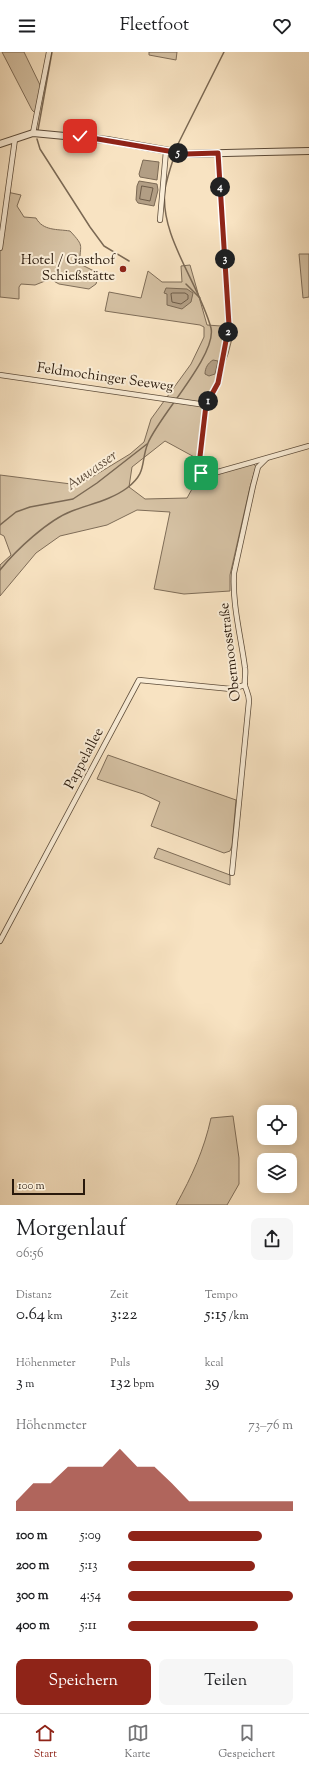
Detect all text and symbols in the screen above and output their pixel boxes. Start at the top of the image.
text: Fleetfoot [120,13,189,39]
icon: menu [16,15,38,37]
icon: heart [271,15,293,37]
pin [63,119,97,153]
icon: check [69,125,91,147]
pin: 5 [168,143,188,163]
text: 5 [176,145,180,161]
pin: 4 [210,177,230,197]
text: 4 [217,179,223,195]
pin: 3 [215,249,235,269]
place label: Hotel / Gasthof Schießstätte [21,251,116,287]
text: 3 [223,251,227,267]
marker: Hotel / Gasthof Schießstätte [118,264,128,274]
pin: 2 [218,322,238,342]
text: 2 [225,324,231,340]
street label: Feldmochinger Seeweg [36,359,175,397]
pin: 1 [198,391,218,411]
text: 1 [206,393,210,409]
water label: Auwasser [62,445,122,496]
pin [184,456,218,490]
icon: arrive [190,462,212,484]
street label: Obermoosstraße [215,601,247,703]
street label: Pappelallee [60,725,110,793]
map controls [257,1105,297,1193]
button: locate [257,1105,297,1145]
button: layers [257,1153,297,1193]
scale bar [12,1177,85,1196]
text: 100 m [18,1178,45,1194]
text: Morgenlauf [16,1214,126,1246]
button: share [251,1218,293,1260]
text: 06:56 [16,1245,44,1263]
text: Distanz [16,1287,52,1303]
text: Zeit [110,1287,128,1303]
text: Tempo [205,1287,238,1303]
text: 0.64 [16,1303,45,1327]
text: 3:22 [110,1303,138,1327]
text: 5:15 [205,1303,226,1327]
text: km [45,1308,63,1324]
text: /km [226,1308,249,1324]
text: Höhenmeter [16,1355,76,1371]
text: Puls [110,1355,130,1371]
text: kcal [205,1355,224,1371]
text: 3 [16,1371,23,1395]
text: 132 [110,1371,131,1395]
text: 39 [205,1371,220,1395]
text: m [23,1376,34,1392]
text: bpm [131,1376,154,1392]
text: Höhenmeter [16,1417,87,1435]
text: 73–76 m [248,1417,293,1435]
text: 100 m [16,1527,48,1545]
text: 5:09 [80,1527,101,1545]
text: 200 m [16,1557,49,1575]
text: 5:13 [80,1557,98,1575]
text: 300 m [16,1587,48,1605]
text: 4:54 [80,1587,101,1605]
text: 400 m [16,1617,50,1635]
text: 5:11 [80,1617,97,1635]
button: Speichern [16,1659,151,1705]
button: Teilen [159,1659,293,1705]
tab: Start [34,1722,57,1762]
tab: Karte [125,1722,150,1762]
tab: Gespeichert [218,1722,275,1762]

